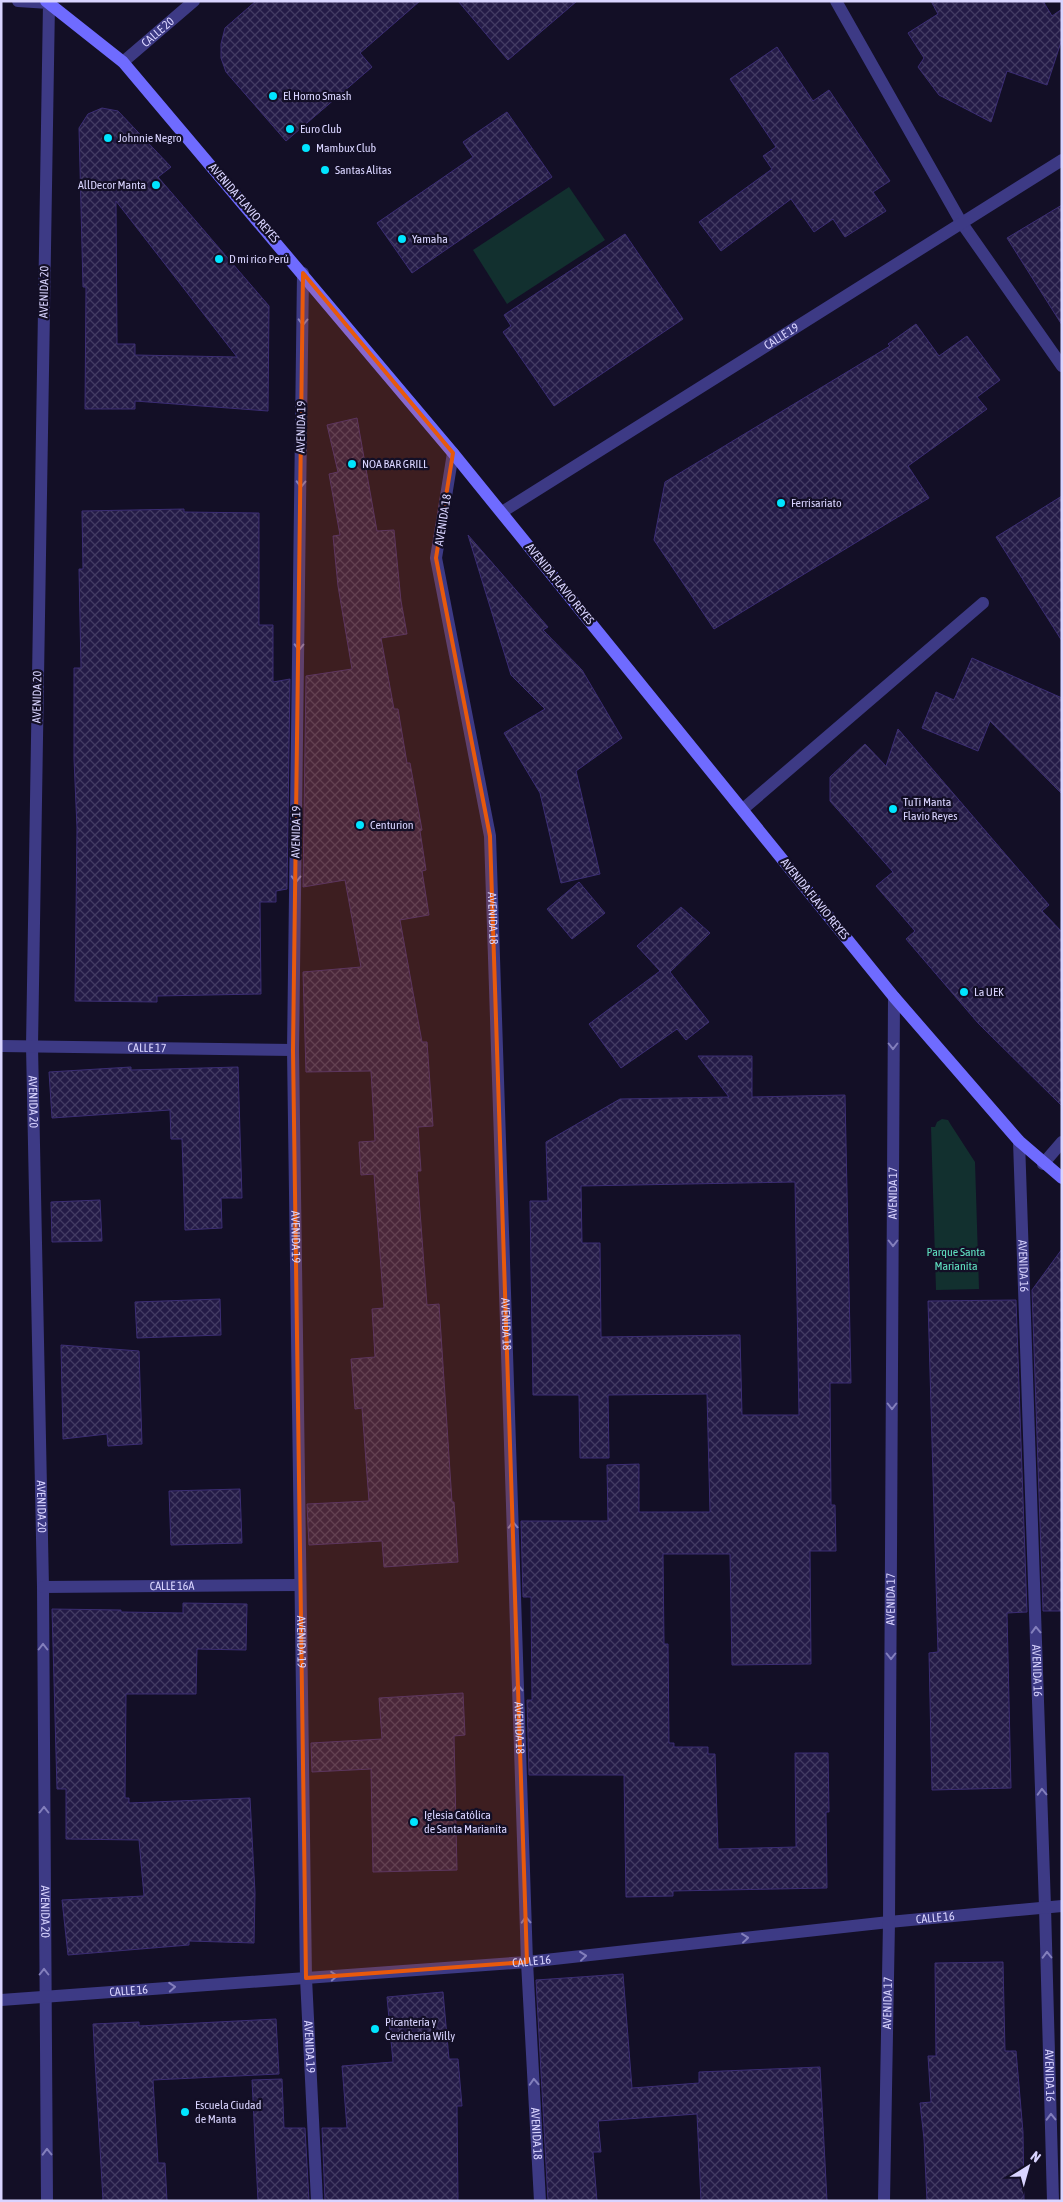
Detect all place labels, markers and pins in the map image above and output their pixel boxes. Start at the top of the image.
place label: El Horno Smash [283,89,352,103]
marker: El Horno Smash [267,90,279,102]
place label: Euro Club [300,122,342,136]
marker: Euro Club [284,123,296,135]
place label: Johnnie Negro [118,131,182,145]
marker: Johnnie Negro [102,132,114,144]
place label: Mambux Club [316,141,377,155]
marker: Mambux Club [300,142,312,154]
place label: Santas Alitas [335,163,391,177]
marker: Santas Alitas [319,164,331,176]
place label: AllDecor Manta [78,178,146,192]
marker: AllDecor Manta [150,179,162,191]
place label: Yamaha [412,232,448,246]
marker: Yamaha [396,233,408,245]
place label: D mi rico Perú [229,252,289,266]
marker: D mi rico Perú [213,253,225,265]
place label: NOA BAR GRILL [362,457,428,471]
marker: NOA BAR GRILL [346,458,358,470]
place label: Ferrisariato [791,496,842,510]
marker: Ferrisariato [775,497,787,509]
place label: TuTi Manta Flavio Reyes [903,795,957,823]
marker: TuTi Manta Flavio Reyes [887,803,899,815]
place label: Centurion [370,818,414,832]
marker: Centurion [354,819,366,831]
place label: La UEK [974,985,1004,999]
marker: La UEK [958,986,970,998]
place label: Iglesia Católica de Santa Marianita [424,1808,507,1836]
marker: Iglesia Católica de Santa Marianita [408,1816,420,1828]
place label: Picantería y Cevichería Willy [385,2015,455,2043]
marker: Picantería y Cevichería Willy [369,2023,381,2035]
place label: Escuela Ciudad de Manta [195,2098,261,2126]
marker: Escuela Ciudad de Manta [179,2106,191,2118]

